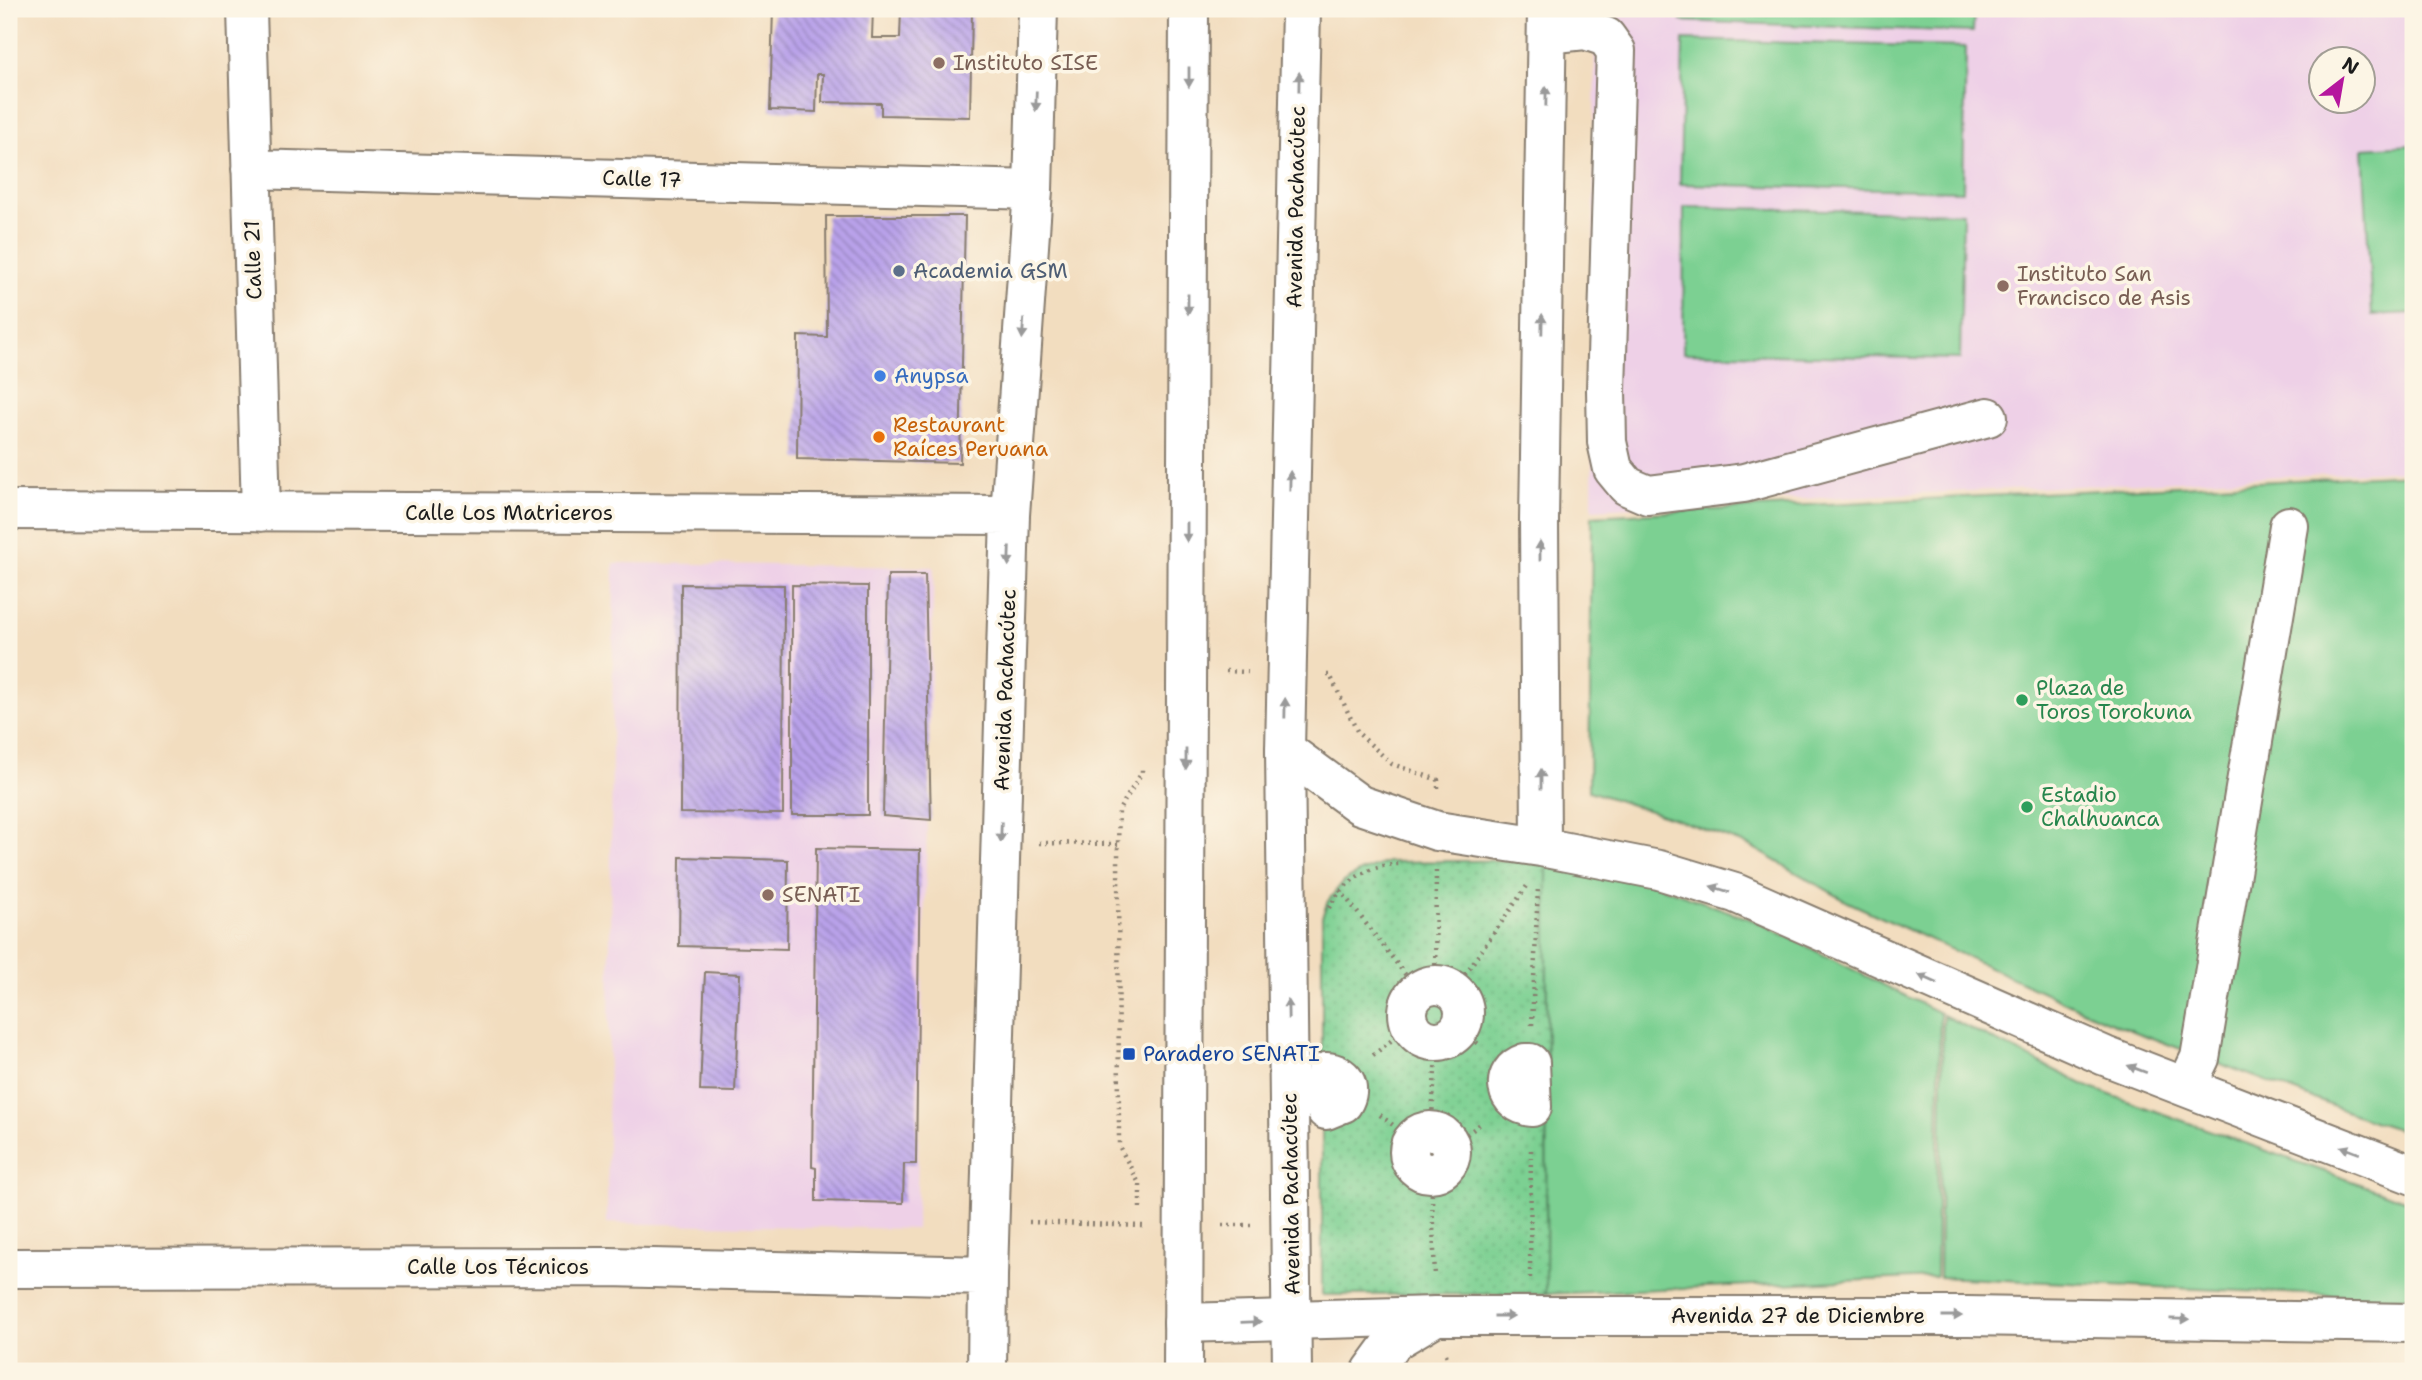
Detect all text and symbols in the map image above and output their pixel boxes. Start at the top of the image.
north arrow [2306,46,2376,116]
place label: Instituto SISE [953,49,1098,77]
text: N [2338,51,2363,80]
marker: Instituto SISE [931,55,947,71]
one-way arrow [1183,66,1195,88]
one-way arrow [1293,70,1305,92]
one-way arrow [1540,85,1552,107]
one-way arrow [1030,91,1041,113]
street label: Avenida Pachacútec [1280,106,1312,308]
street label: Calle 17 [602,164,682,194]
street label: Calle 21 [238,220,268,300]
place label: Academia GSM [913,257,1068,285]
place label: Instituto San Francisco de Asis [2017,260,2191,312]
marker: Academia GSM [891,263,907,279]
marker: Instituto San Francisco de Asis [1995,278,2011,294]
one-way arrow [1182,294,1194,316]
one-way arrow [1537,312,1548,334]
one-way arrow [1017,318,1028,340]
place label: Anypsa [894,362,969,390]
marker: Anypsa [872,368,888,384]
place label: Restaurant Raíces Peruana [893,411,1048,463]
marker: Restaurant Raíces Peruana [871,429,887,445]
one-way arrow [1284,469,1296,491]
street label: Calle Los Matriceros [405,499,613,527]
one-way arrow [1181,521,1193,543]
one-way arrow [1534,540,1546,562]
one-way arrow [1003,545,1014,567]
street label: Avenida Pachacútec [987,588,1023,792]
place label: Plaza de Toros Torokuna [2036,674,2192,726]
marker: Plaza de Toros Torokuna [2014,692,2030,708]
one-way arrow [1280,697,1291,719]
one-way arrow [1180,749,1192,771]
one-way arrow [1535,767,1547,789]
place label: Estadio Chalhuanca [2041,781,2159,833]
marker: Estadio Chalhuanca [2019,799,2035,815]
one-way arrow [995,821,1006,843]
place label: SENATI [782,881,860,909]
one-way arrow [1709,883,1730,893]
marker: SENATI [760,887,776,903]
one-way arrow [1918,973,1939,984]
one-way arrow [1283,998,1294,1020]
place label: Paradero SENATI [1143,1040,1320,1068]
marker: Paradero SENATI [1121,1046,1137,1062]
one-way arrow [2127,1063,2148,1074]
street label: Avenida Pachacútec [1275,1093,1307,1295]
one-way arrow [2339,1145,2360,1156]
street label: Calle Los Técnicos [407,1253,589,1281]
street label: Avenida 27 de Diciembre [1671,1302,1925,1330]
one-way arrow [1493,1310,1515,1322]
one-way arrow [1941,1310,1963,1322]
one-way arrow [2169,1314,2191,1325]
one-way arrow [1240,1316,1262,1327]

